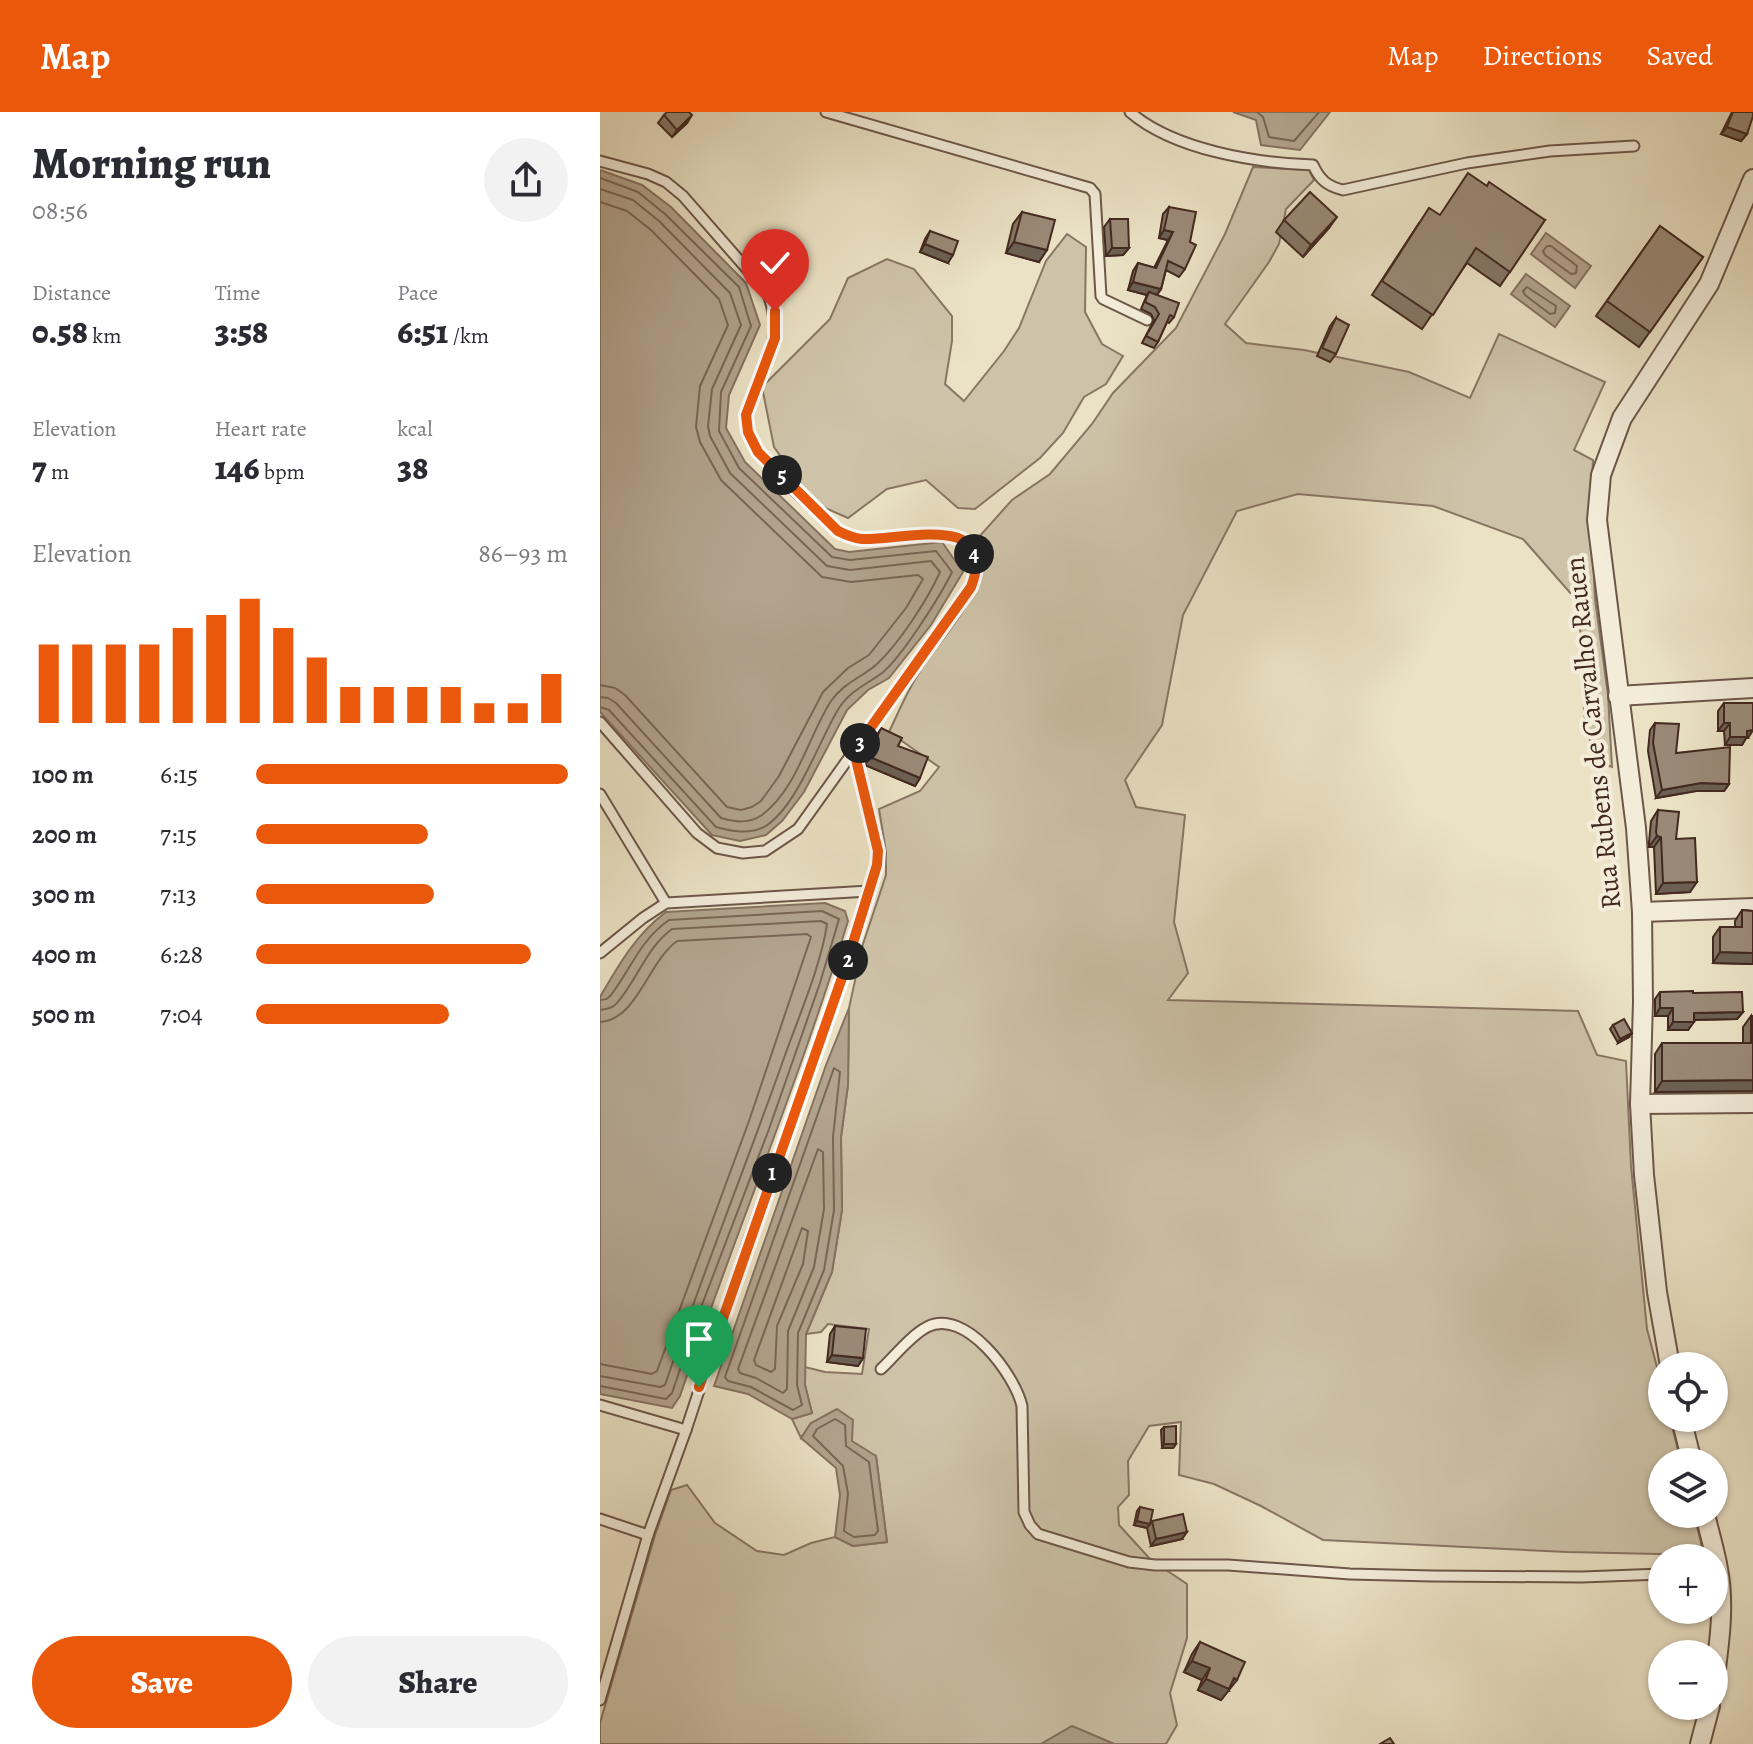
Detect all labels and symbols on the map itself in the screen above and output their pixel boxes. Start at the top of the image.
pin [741,229,809,311]
pin: 5 [762,455,802,495]
pin: 4 [954,534,994,574]
street label: Rua Rubens de Carvalho Rauen [1556,555,1630,911]
pin: 3 [840,723,880,763]
pin: 2 [828,940,868,980]
pin: 1 [752,1153,792,1193]
pin [665,1305,733,1387]

